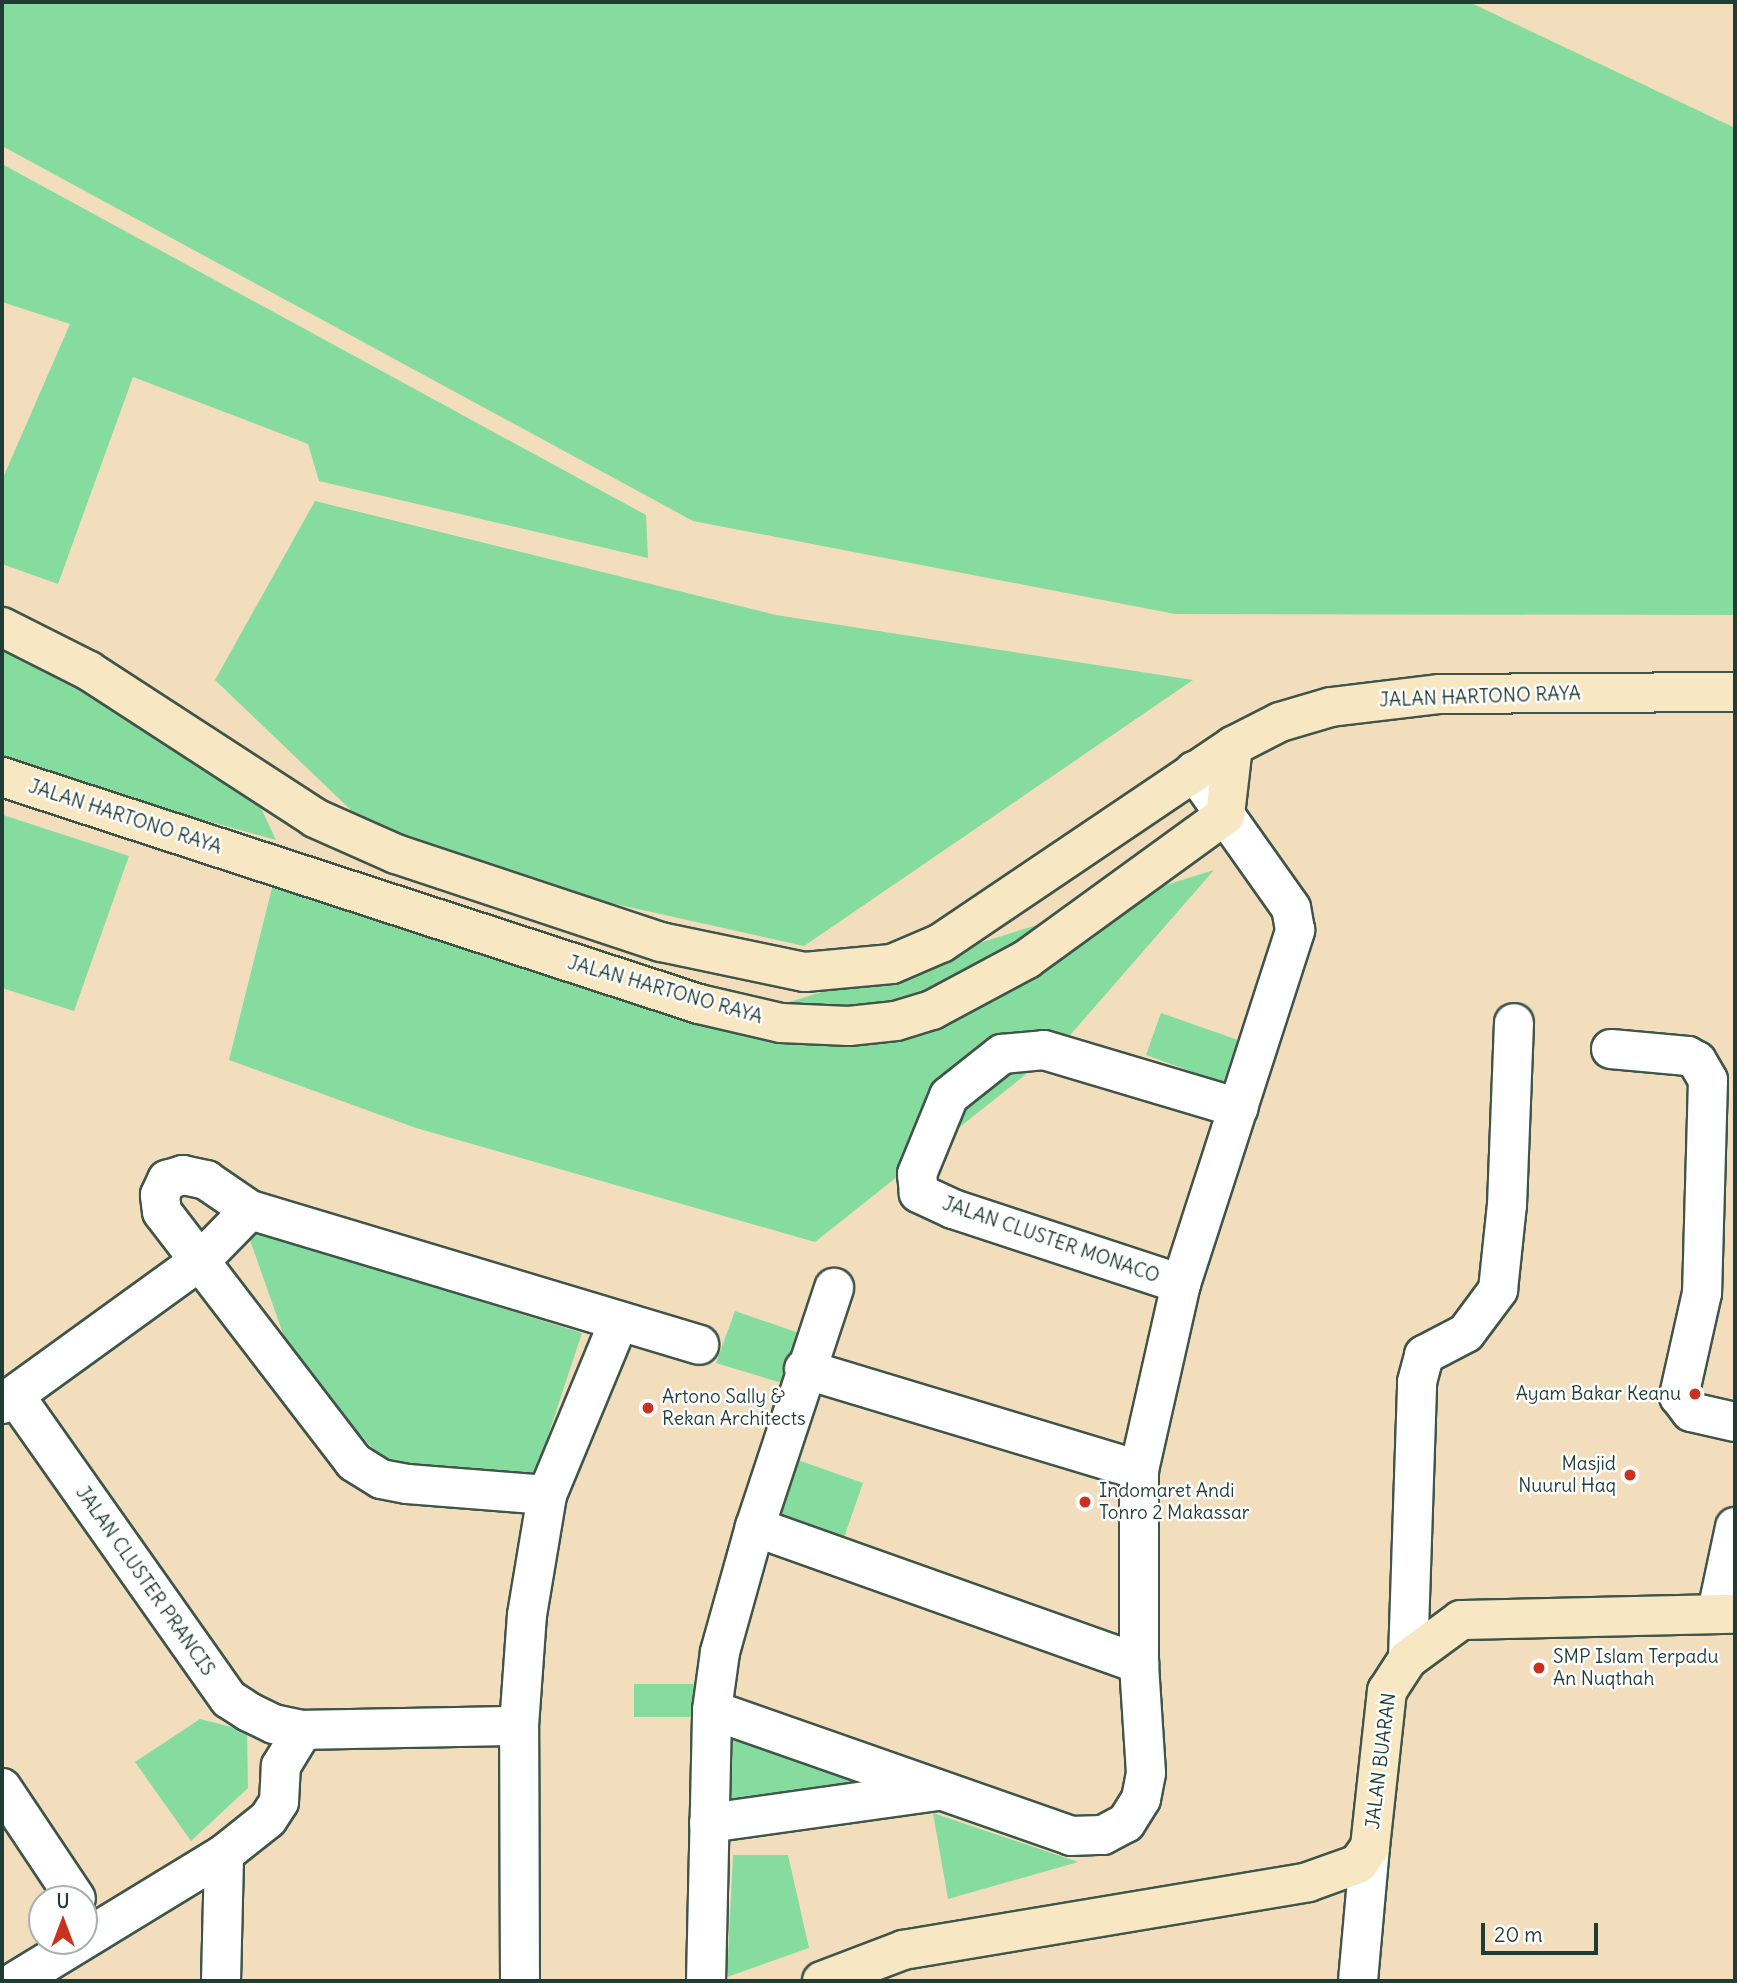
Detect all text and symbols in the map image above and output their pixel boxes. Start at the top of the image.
street label: JALAN HARTONO RAYA [1379,682,1581,712]
street label: JALAN HARTONO RAYA [26,775,224,859]
street label: JALAN HARTONO RAYA [565,951,765,1029]
street label: JALAN CLUSTER MONACO [939,1192,1163,1288]
place label: Ayam Bakar Keanu [1516,1383,1681,1405]
place label: Artono Sally & Rekan Architects [662,1386,806,1430]
marker: Ayam Bakar Keanu [1687,1386,1703,1402]
marker: Artono Sally & Rekan Architects [640,1400,656,1416]
place label: Masjid Nuurul Haq [1518,1453,1616,1497]
marker: Masjid Nuurul Haq [1622,1467,1638,1483]
place label: Indomaret Andi Tonro 2 Makassar [1099,1480,1250,1524]
street label: JALAN CLUSTER PRANCIS [71,1482,219,1680]
marker: Indomaret Andi Tonro 2 Makassar [1077,1494,1093,1510]
place label: SMP Islam Terpadu An Nuqthah [1553,1646,1719,1690]
marker: SMP Islam Terpadu An Nuqthah [1531,1660,1547,1676]
street label: JALAN BUARAN [1361,1692,1401,1830]
north arrow [28,1885,98,1955]
text: U [57,1889,69,1913]
scale bar [1485,1910,1602,1954]
text: 20 m [1494,1921,1543,1948]

